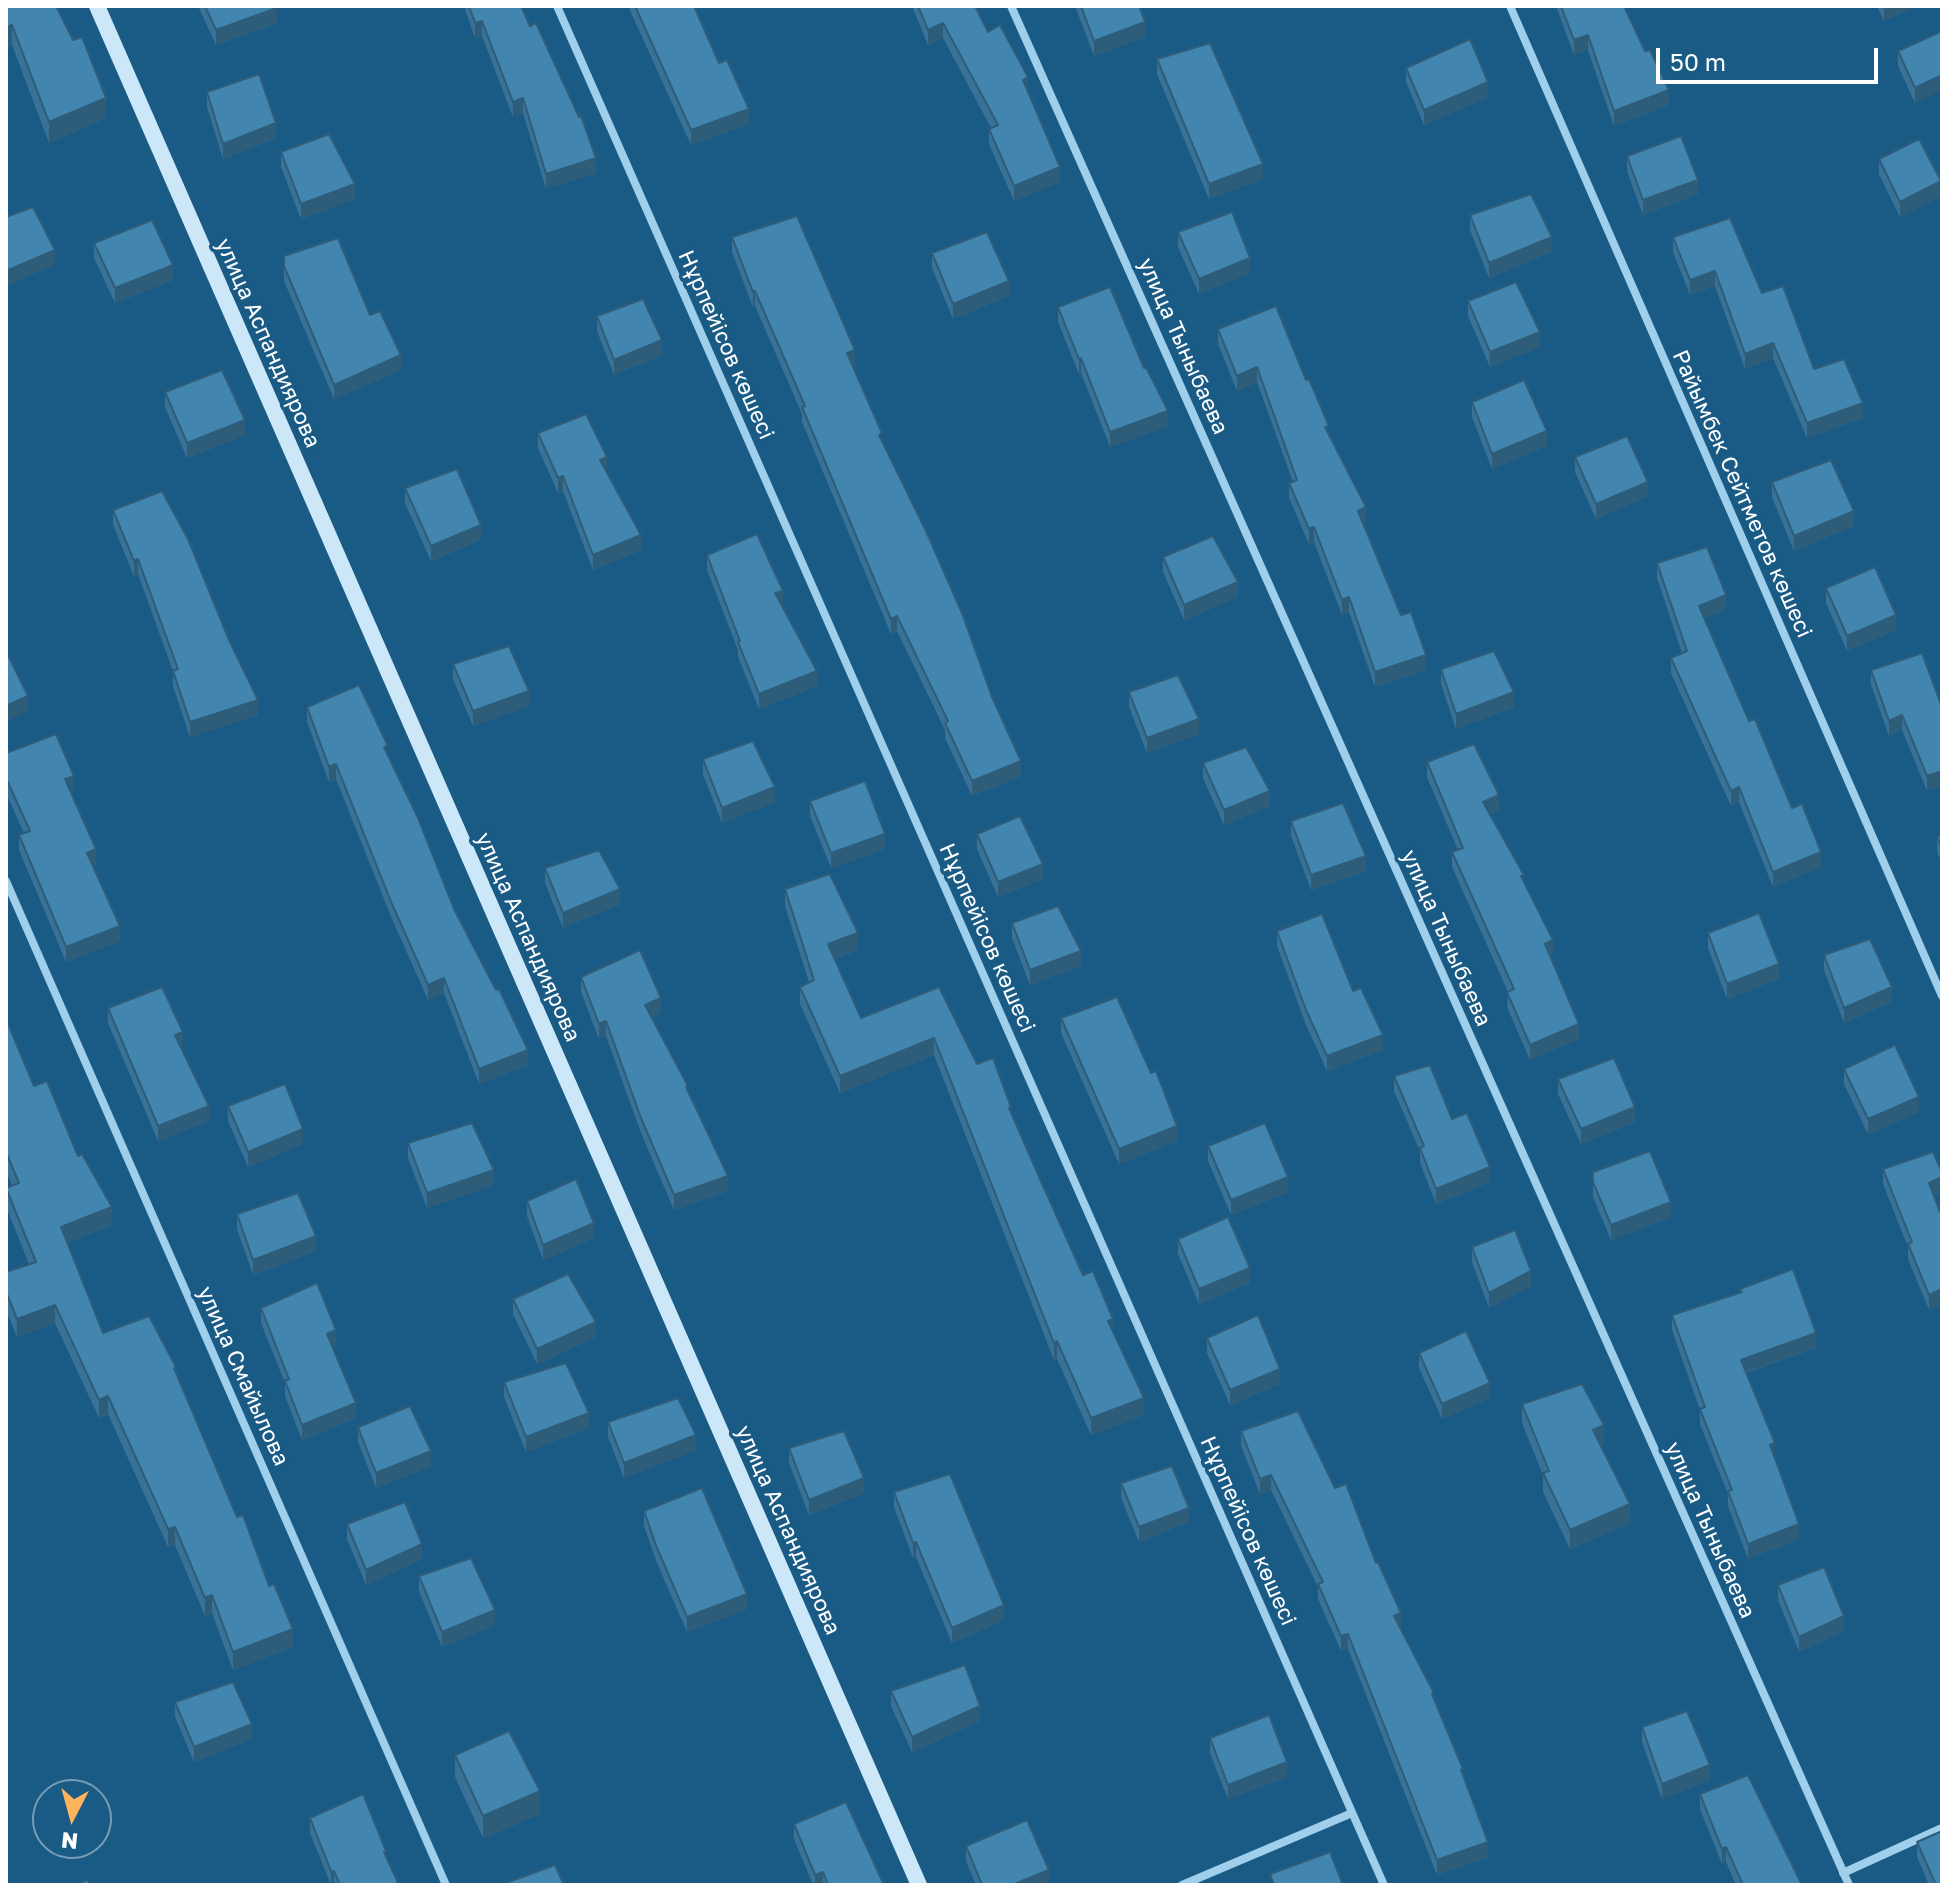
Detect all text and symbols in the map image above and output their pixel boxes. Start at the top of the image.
scale bar [1660,32,1882,82]
text: 50 m [1670,47,1726,76]
street label: улица Аспандиярова [210,234,326,452]
street label: Нұрпейісов көшесі [672,246,780,444]
street label: улица Тыныбаева [1132,254,1234,438]
street label: Райымбек Сейтметов көшесі [1666,346,1818,642]
street label: улица Аспандиярова [470,828,586,1046]
street label: Нұрпейісов көшесі [933,839,1041,1037]
street label: улица Тыныбаева [1395,846,1497,1030]
street label: улица Смайылова [192,1282,294,1470]
street label: улица Аспандиярова [730,1421,846,1639]
street label: Нұрпейісов көшесі [1194,1432,1302,1630]
street label: улица Тыныбаева [1659,1438,1761,1622]
north arrow [32,1779,112,1859]
text: N [60,1827,79,1856]

